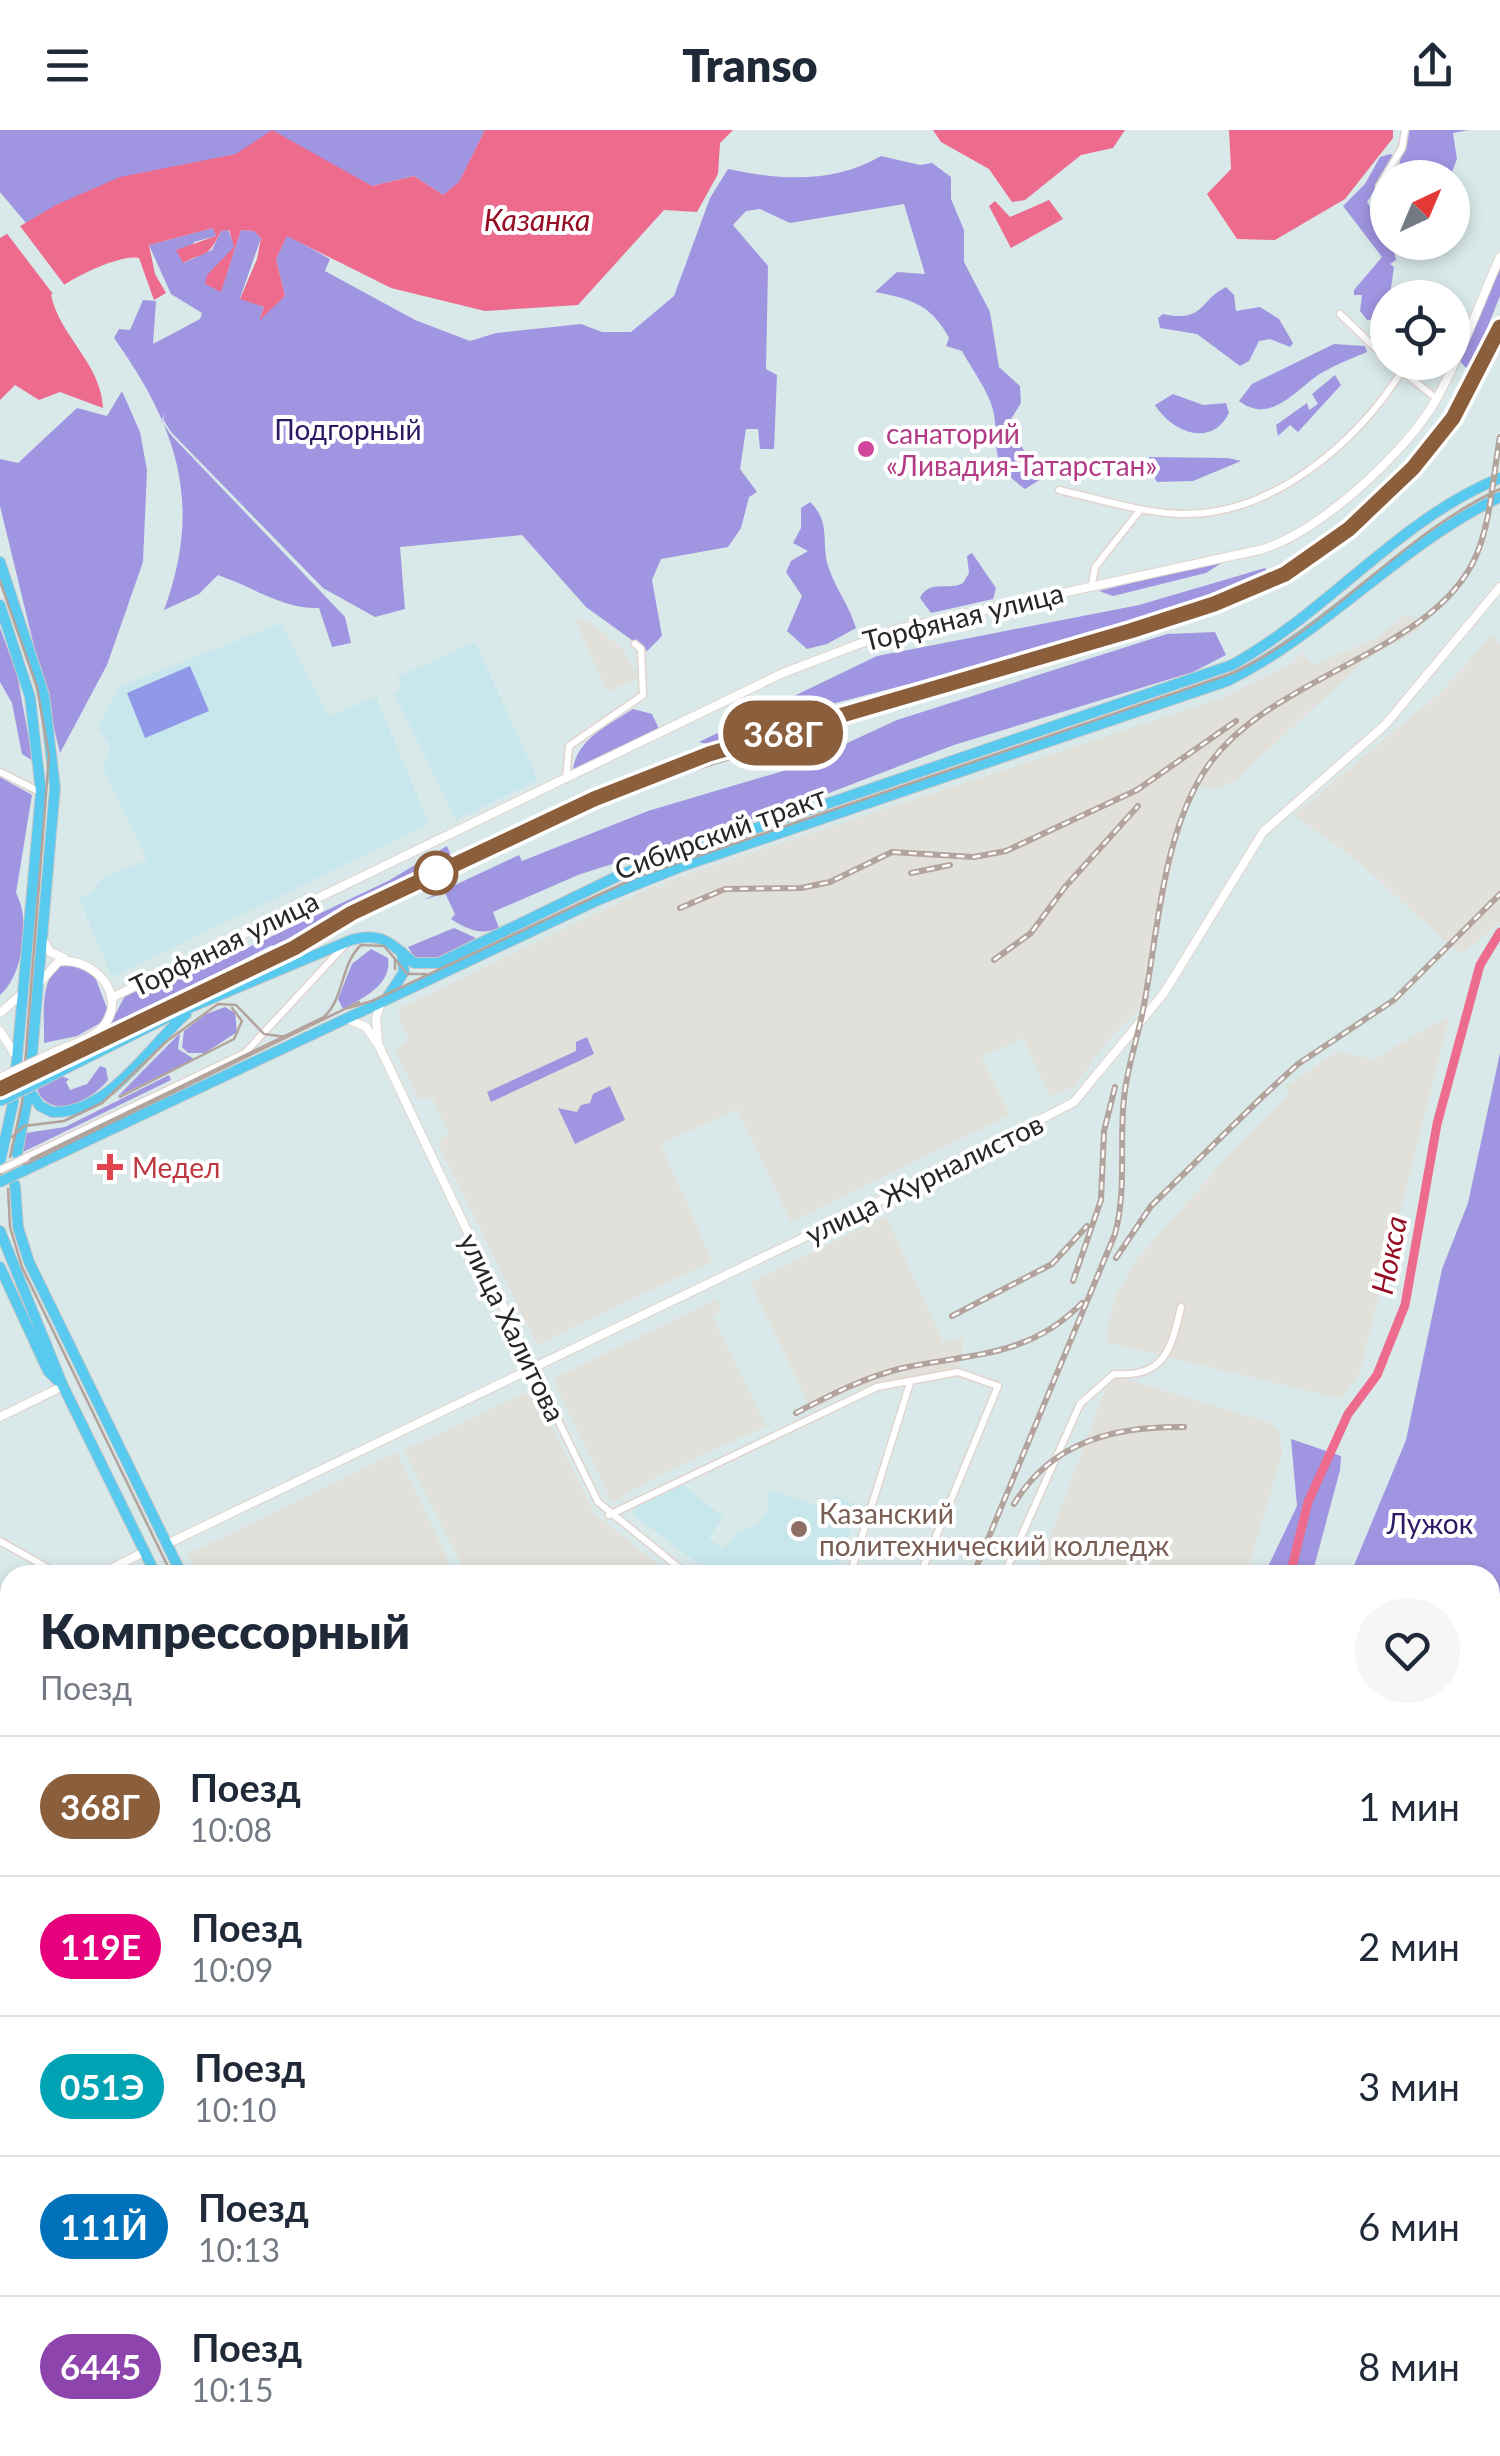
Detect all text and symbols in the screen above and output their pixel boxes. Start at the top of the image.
icon: menu [40,38,95,93]
text: Transo [682,38,818,92]
icon: share [1405,38,1460,93]
north arrow [1370,160,1470,260]
map controls [1370,160,1470,380]
water label: Казанка [484,201,590,237]
button: locate [1370,280,1470,380]
park label: Подгорный [274,412,422,446]
place label: санаторий «Ливадия-Татарстан» [886,416,1157,482]
marker: санаторий «Ливадия-Татарстан» [855,438,877,460]
street label: Торфяная улица [859,575,1067,657]
line badge: 368Г [713,700,853,766]
text: 368Г [743,712,823,754]
street label: Сибирский тракт [610,778,830,886]
unlabelled marker [415,852,457,894]
street label: Торфяная улица [124,883,324,1003]
street label: улица Журналистов [800,1106,1048,1250]
place label: Медел [132,1150,220,1184]
marker: Медел [97,1154,123,1180]
water label: Нокса [1363,1213,1413,1297]
street label: улица Халитова [453,1227,573,1427]
place label: Казанский политехнический колледж [819,1496,1169,1562]
park label: Лужок [1386,1506,1474,1540]
marker: Казанский политехнический колледж [788,1518,810,1540]
button: heart [1355,1598,1460,1703]
text: Компрессорный [40,1602,410,1659]
text: Поезд [40,1668,132,1707]
text: Поезд [190,1764,301,1810]
text: 1 мин [1358,1783,1460,1829]
text: 368Г [60,1785,140,1827]
text: 10:08 [190,1810,272,1849]
text: Поезд [191,1904,302,1950]
text: 2 мин [1358,1923,1460,1969]
text: 119Е [60,1925,141,1967]
text: 10:09 [191,1950,273,1989]
text: Поезд [194,2044,305,2090]
text: 3 мин [1358,2063,1460,2109]
text: 051Э [60,2065,144,2107]
text: 10:10 [194,2090,277,2129]
text: Поезд [198,2184,309,2230]
text: 6 мин [1358,2203,1460,2249]
text: 111Й [60,2205,148,2247]
text: 10:13 [198,2230,280,2269]
text: Поезд [191,2324,302,2370]
text: 8 мин [1358,2343,1460,2389]
text: 6445 [60,2345,141,2387]
text: 10:15 [191,2370,273,2409]

